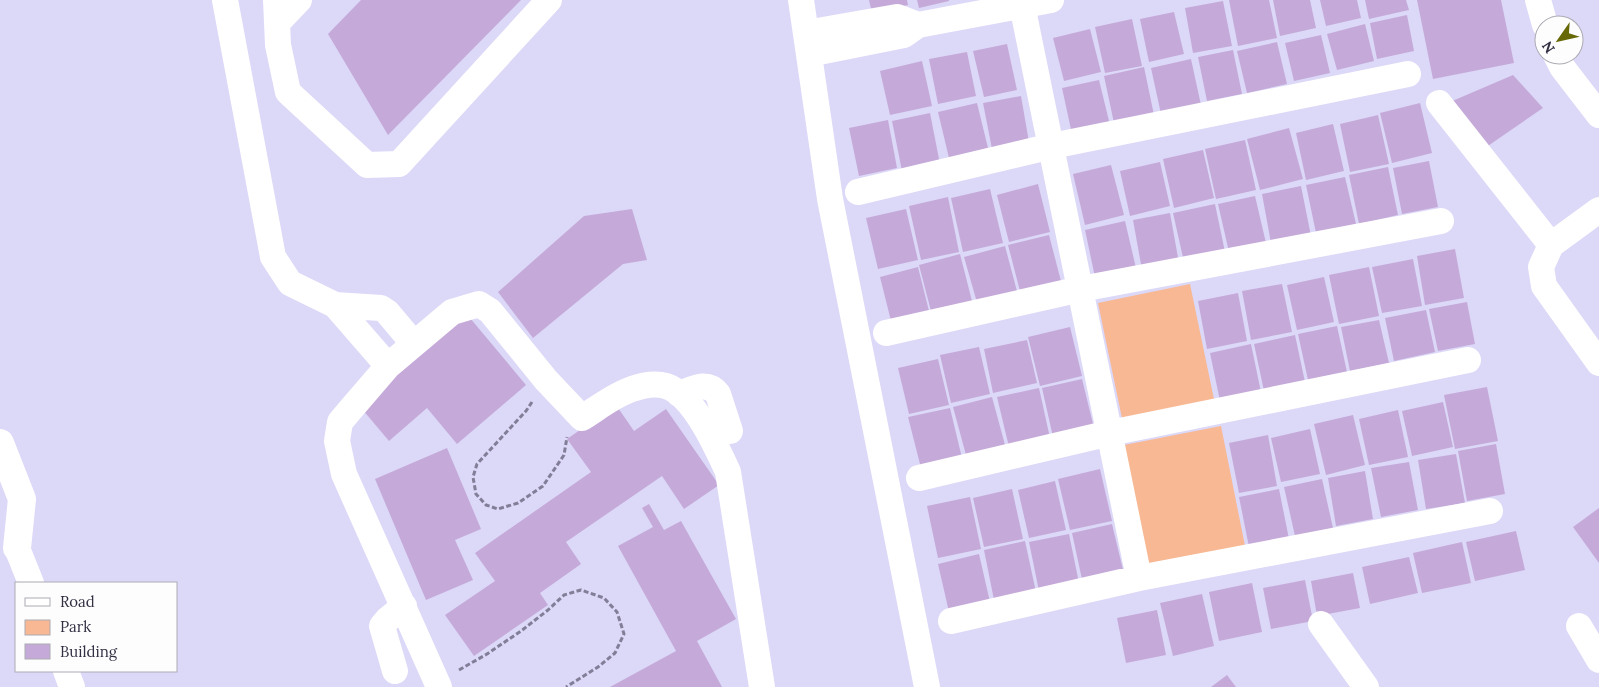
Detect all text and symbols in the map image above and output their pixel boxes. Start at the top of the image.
north arrow [1534,15,1584,65]
text: N [1538,38,1559,57]
legend [15,582,178,672]
text: Road [60,592,95,611]
text: Park [60,617,91,636]
text: Building [60,642,118,661]

